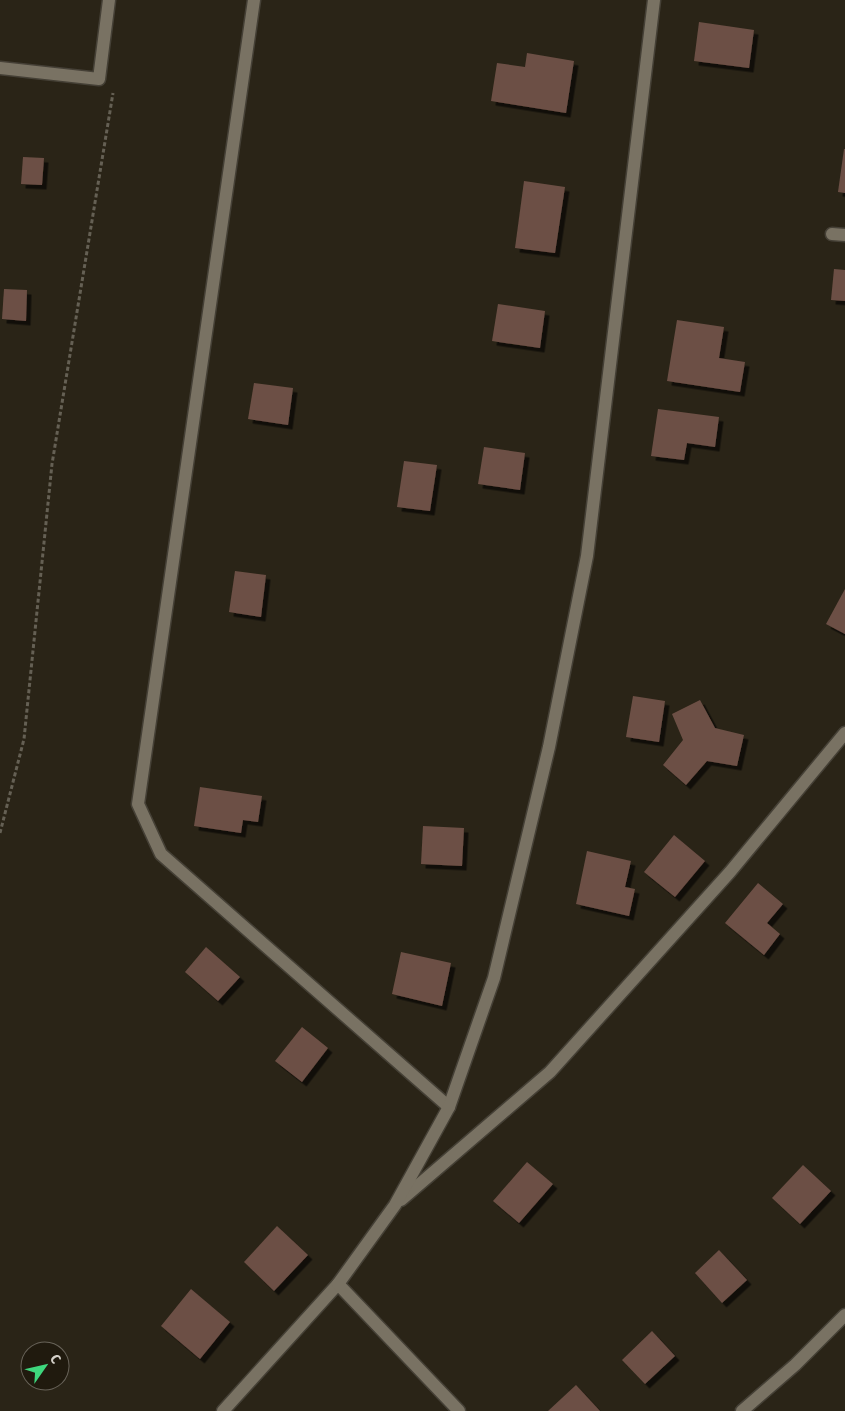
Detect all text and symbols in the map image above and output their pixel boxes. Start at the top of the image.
north arrow [20,1341,70,1391]
text: С [46,1351,65,1367]

